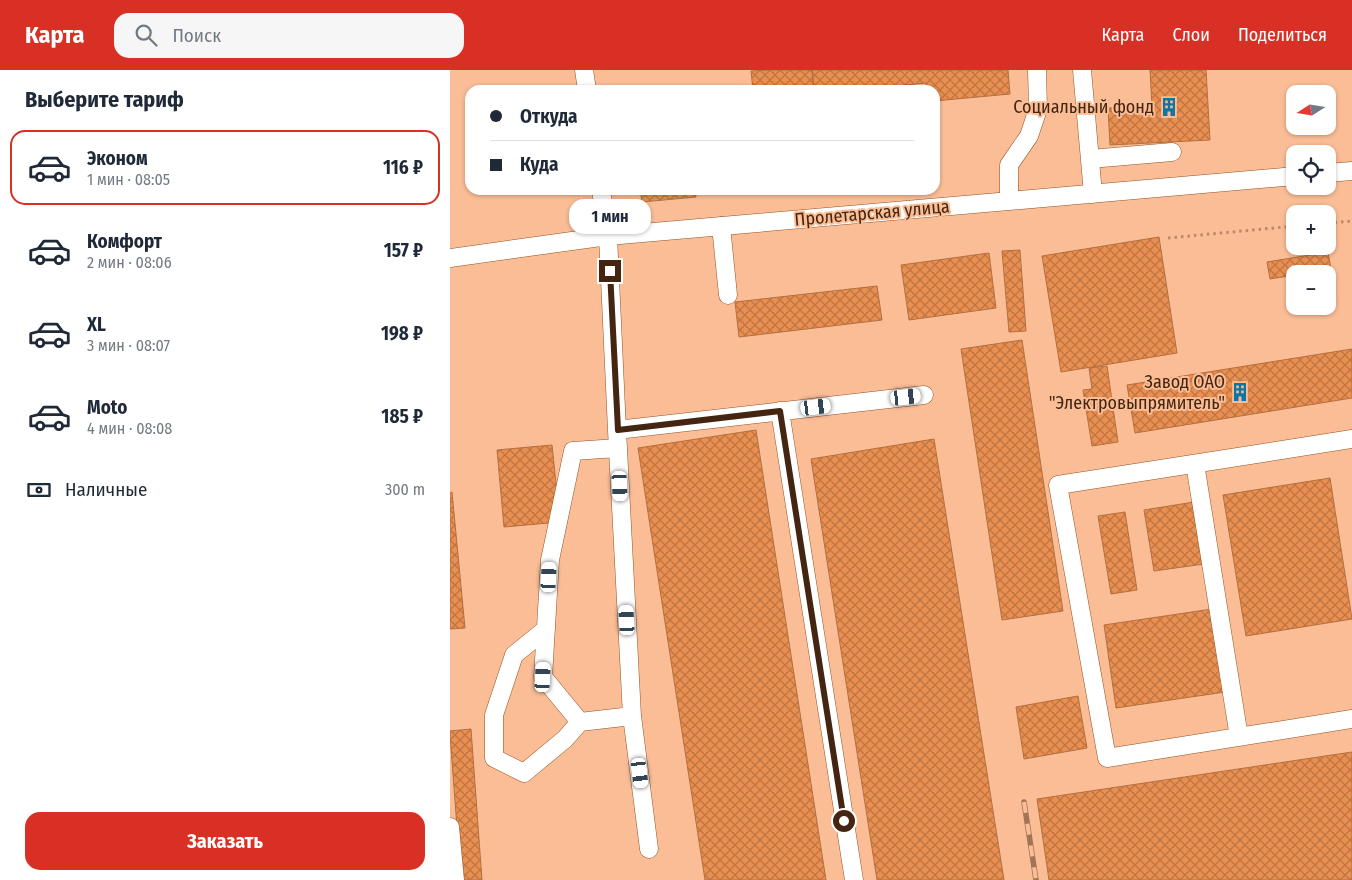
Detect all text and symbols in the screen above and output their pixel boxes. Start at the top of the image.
search box [114,13,464,58]
text: Карта [25,21,84,49]
icon: search [132,21,160,49]
text: Поиск [172,24,221,47]
text: Карта [1101,24,1144,46]
text: Слои [1172,24,1210,46]
text: Поделиться [1238,24,1327,46]
north arrow [1286,85,1336,135]
map controls [1286,85,1336,315]
text: Выберите тариф [25,86,184,113]
place label: Социальный фонд [1013,96,1154,118]
building icon: Социальный фонд [1158,96,1180,118]
text: Откуда [520,105,577,128]
icon: car [27,145,72,190]
button: locate [1286,145,1336,195]
text: Эконом [87,147,148,170]
text: Куда [520,153,558,176]
text: 116 ₽ [383,156,423,179]
text: 1 мин · 08:05 [87,170,170,189]
street label: Пролетарская улица [794,195,951,231]
callout: 1 мин [569,198,651,234]
button: + [1286,205,1336,255]
text: 1 мин [592,207,628,226]
icon: car [27,228,72,273]
text: Комфорт [87,230,162,253]
text: 157 ₽ [384,239,423,262]
text: 2 мин · 08:06 [87,253,172,272]
route end [599,260,621,282]
button: − [1286,265,1336,315]
icon: car [27,311,72,356]
text: XL [87,313,106,336]
text: 198 ₽ [381,322,423,345]
text: 3 мин · 08:07 [87,336,170,355]
place label: Завод ОАО "Электровыпрямитель" [1049,371,1225,414]
building icon: Завод ОАО "Электровыпрямитель" [1229,381,1251,403]
car [890,388,921,406]
icon: car [27,394,72,439]
text: Moto [87,396,127,419]
car [800,398,831,416]
text: 185 ₽ [381,405,423,428]
text: 4 мин · 08:08 [87,419,172,438]
car [611,471,628,501]
icon: cash [25,476,53,504]
text: Наличные [65,478,147,501]
text: 300 m [385,480,425,499]
car [540,562,557,592]
car [618,605,635,635]
car [534,662,551,692]
car [630,757,649,789]
route start [833,810,855,832]
button: Заказать [25,812,425,870]

